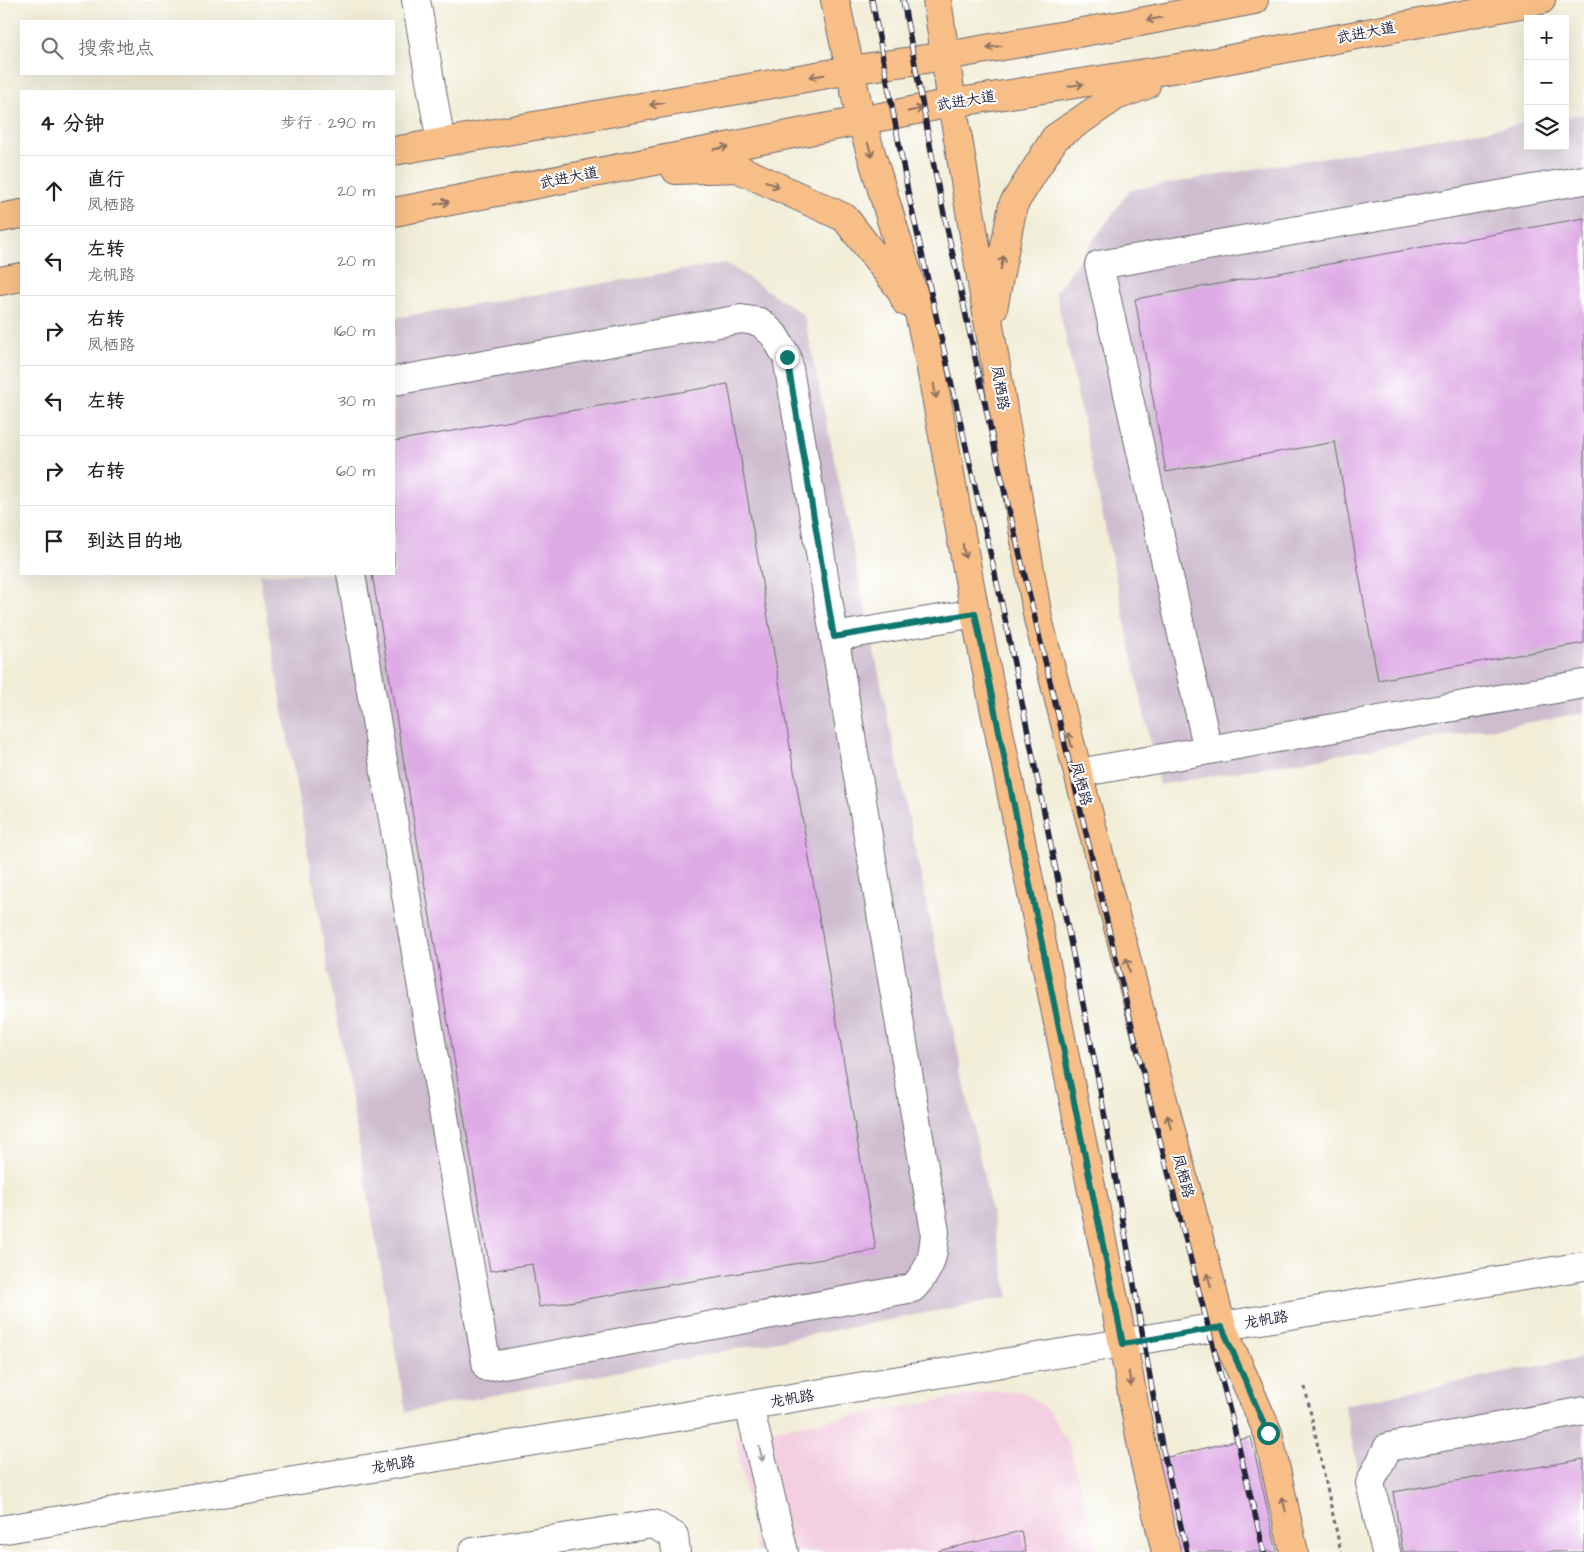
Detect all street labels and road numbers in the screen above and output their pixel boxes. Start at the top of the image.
street label: 武进大道 [1335,17,1397,49]
street label: 武进大道 [935,86,997,116]
street label: 武进大道 [538,162,600,194]
street label: 凤栖路 [986,364,1014,412]
street label: 凤栖路 [1065,760,1097,808]
street label: 凤栖路 [1167,1152,1199,1200]
street label: 龙帆路 [1242,1306,1290,1334]
street label: 龙帆路 [768,1385,816,1413]
street label: 龙帆路 [369,1451,417,1479]

